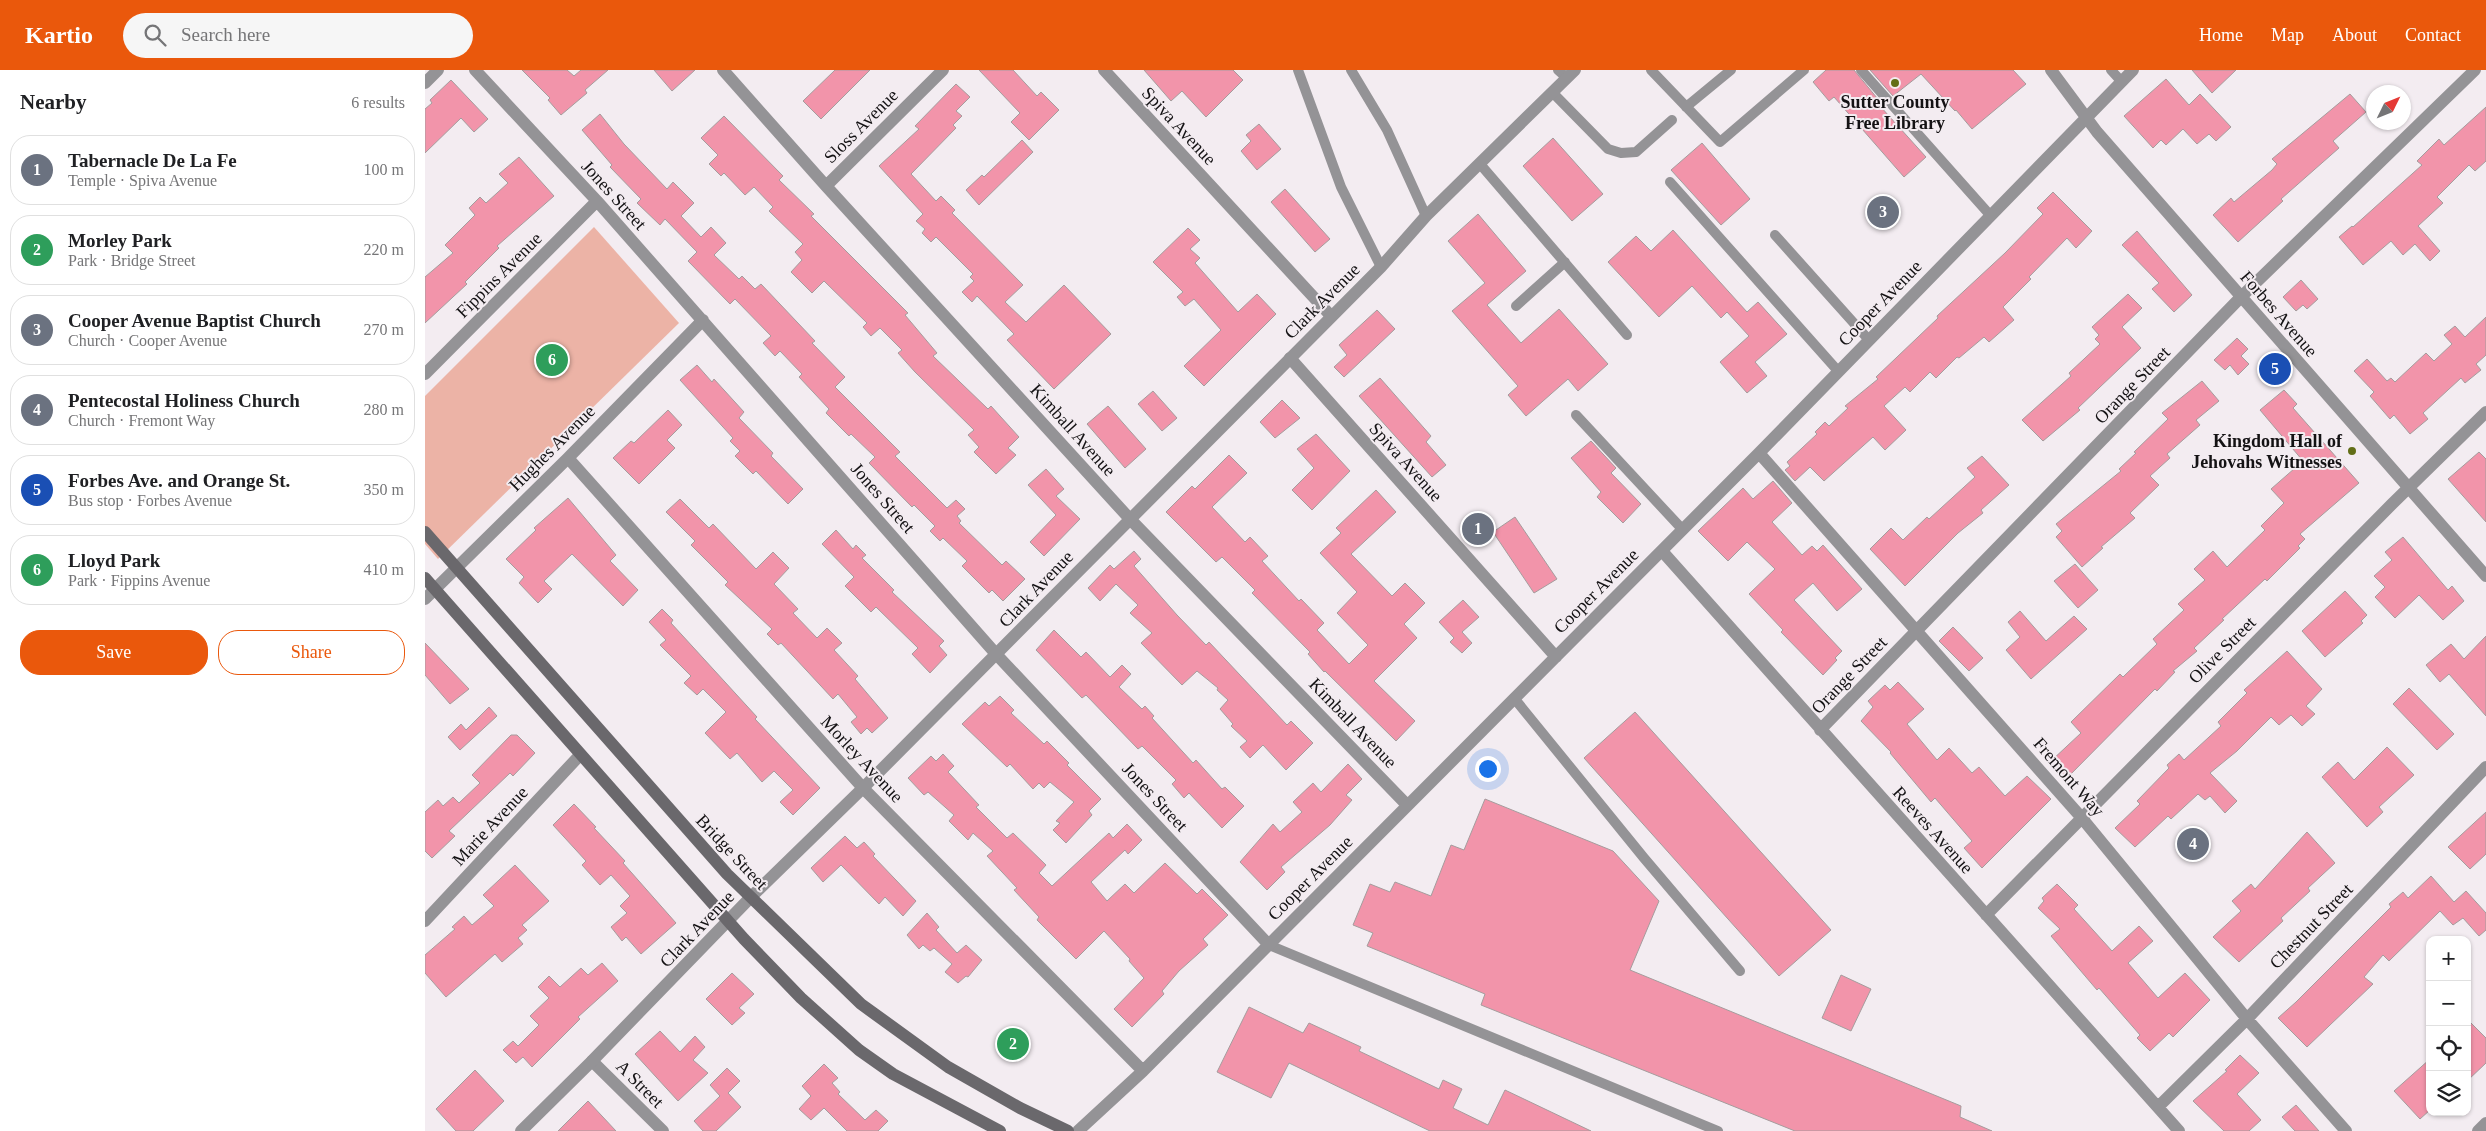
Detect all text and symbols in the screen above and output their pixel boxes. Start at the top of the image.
search box [123,13,473,58]
icon: search [141,21,169,49]
text: Kartio [25,22,93,48]
text: Search here [181,24,270,45]
text: Home [2199,25,2243,45]
text: Map [2271,25,2304,45]
text: About [2332,25,2377,45]
text: Contact [2405,25,2461,45]
marker: Sutter County Free Library [1889,77,1901,89]
street label: Spiva Avenue [1138,83,1220,169]
street label: Sloss Avenue [820,85,902,167]
north arrow [2366,85,2411,130]
text: Nearby [20,90,87,114]
place label: Sutter County Free Library [1840,92,1950,133]
text: 6 results [351,94,405,111]
text: Tabernacle De La Fe [68,150,237,171]
street label: Jones Street [578,156,650,234]
text: 1 [33,161,41,178]
text: 100 m [364,161,404,178]
text: Temple · Spiva Avenue [68,172,217,189]
pin: 3 [1867,193,1899,231]
street label: Fippins Avenue [452,228,546,322]
text: Morley Park [68,230,172,251]
text: 2 [33,241,41,258]
text: 220 m [364,241,404,258]
text: Park · Bridge Street [68,252,196,269]
street label: Cooper Avenue [1834,256,1926,350]
street label: Clark Avenue [1280,259,1364,343]
street label: Forbes Avenue [2236,267,2322,361]
text: Cooper Avenue Baptist Church [68,310,321,331]
text: 3 [33,321,41,338]
text: 270 m [364,321,404,338]
text: Church · Cooper Avenue [68,332,227,349]
pin: 6 [536,341,568,379]
street label: Orange Street [2090,342,2174,428]
pin: 5 [2259,350,2291,388]
street label: Kimball Avenue [1026,380,1120,480]
text: Pentecostal Holiness Church [68,390,300,411]
text: 4 [33,401,41,418]
text: 280 m [364,401,404,418]
street label: Hughes Avenue [505,401,599,495]
text: Church · Fremont Way [68,412,215,429]
street label: Spiva Avenue [1365,418,1447,506]
place label: Kingdom Hall of Jehovahs Witnesses [2191,431,2343,472]
marker: Kingdom Hall of Jehovahs Witnesses [2346,445,2358,457]
street label: Jones Street [847,459,919,537]
text: Forbes Ave. and Orange St. [68,470,290,491]
text: 5 [33,481,41,498]
text: 350 m [364,481,404,498]
text: Bus stop · Forbes Avenue [68,492,232,509]
pin: 1 [1462,510,1494,548]
street label: Cooper Avenue [1550,545,1642,637]
street label: Clark Avenue [995,547,1077,631]
text: Lloyd Park [68,550,160,571]
text: 6 [33,561,41,578]
text: 410 m [364,561,404,578]
text: Park · Fippins Avenue [68,572,210,589]
street label: Olive Street [2184,612,2260,688]
button: Save [20,630,208,675]
button: Share [218,630,405,675]
street label: Orange Street [1807,632,1891,718]
street label: Kimball Avenue [1305,674,1401,772]
street label: Morley Avenue [817,712,907,806]
street label: Fremont Way [2029,734,2109,820]
your location [1475,756,1501,782]
street label: Jones Street [1118,759,1192,835]
street label: Marie Avenue [448,782,532,870]
street label: Reeves Avenue [1889,782,1977,878]
street label: Bridge Street [692,810,772,894]
pin: 4 [2177,825,2209,863]
street label: Cooper Avenue [1264,832,1356,924]
street label: Chestnut Street [2265,879,2357,973]
street label: Clark Avenue [656,887,738,971]
map controls [2426,936,2471,1116]
button: + [2426,936,2471,981]
button: − [2426,981,2471,1026]
pin: 2 [997,1025,1029,1063]
button: locate [2426,1026,2471,1071]
street label: A Street [612,1056,668,1112]
button: layers [2426,1071,2471,1116]

